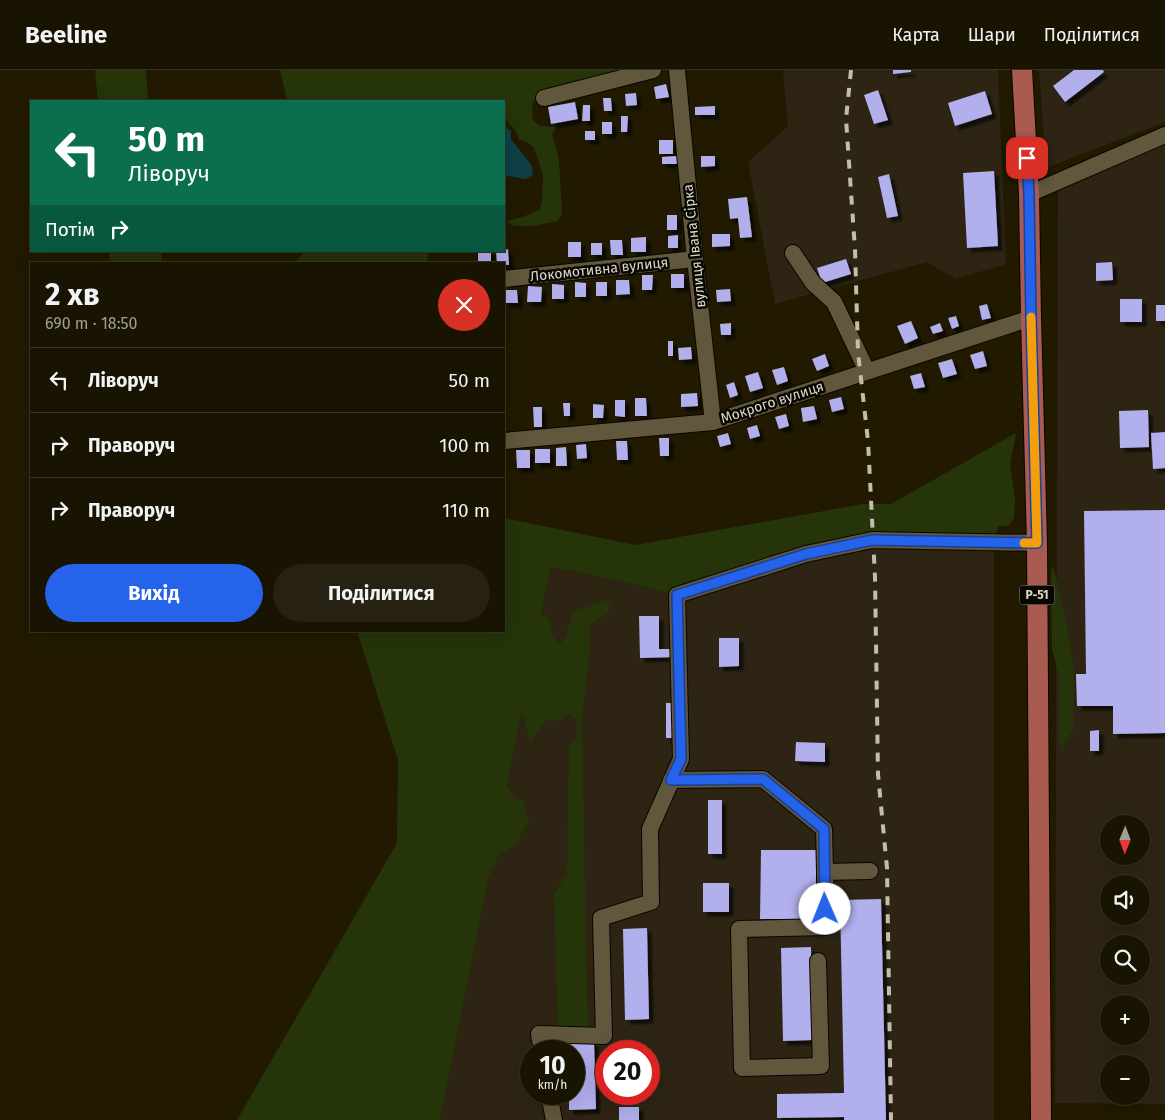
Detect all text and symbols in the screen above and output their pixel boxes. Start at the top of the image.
text: Beeline [25,21,107,49]
text: Карта [892,24,940,46]
text: Шари [968,24,1016,46]
text: Поділитися [1044,24,1140,46]
text: 50 m [128,118,205,160]
icon: left [45,120,110,185]
pin [1006,137,1048,179]
icon: arrive [1013,144,1041,172]
text: Ліворуч [128,160,210,187]
street label: вулиця Івана Сірка [680,183,709,309]
icon: right [105,215,133,243]
text: Потім [45,218,95,241]
street label: Локомотивна вулиця [529,254,669,285]
text: 2 хв [45,277,100,313]
button: close [438,279,490,331]
text: 690 m · 18:50 [45,314,137,333]
icon: left [45,366,73,394]
text: Ліворуч [88,369,159,392]
text: 50 m [449,369,490,392]
street label: Мокрого вулиця [719,378,826,427]
icon: right [45,431,73,459]
text: Праворуч [88,434,175,457]
text: 100 m [439,434,490,457]
icon: right [45,496,73,524]
text: Праворуч [88,499,175,522]
text: 110 m [442,499,490,522]
button: Вихід [45,564,263,622]
button: Поділитися [273,564,490,622]
road number: Р-51 [1020,586,1054,604]
north arrow [1100,815,1150,865]
map controls [1100,815,1150,1105]
button: sound [1100,875,1150,925]
position arrow [798,882,850,934]
button: search [1100,935,1150,985]
button: + [1100,995,1150,1045]
speed limit sign: 20 [595,1040,660,1105]
text: 10 [539,1051,566,1081]
button: − [1100,1055,1150,1105]
text: km/h [538,1078,567,1092]

